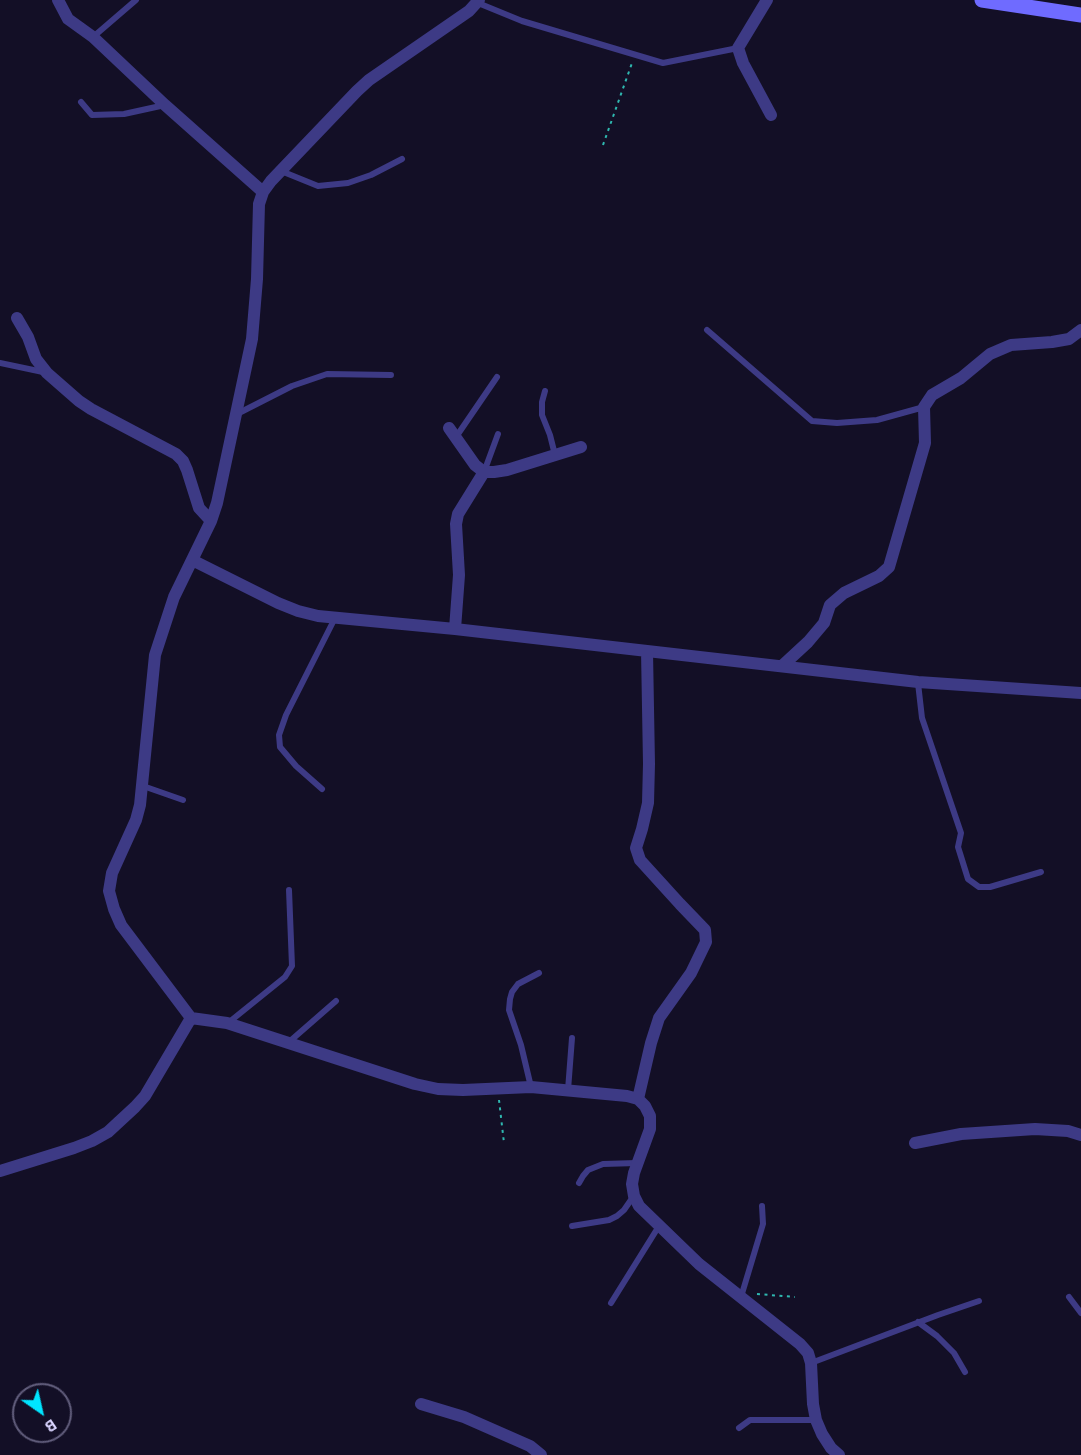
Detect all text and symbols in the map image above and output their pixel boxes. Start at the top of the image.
north arrow [12,1383,72,1443]
text: B [42,1416,61,1437]

